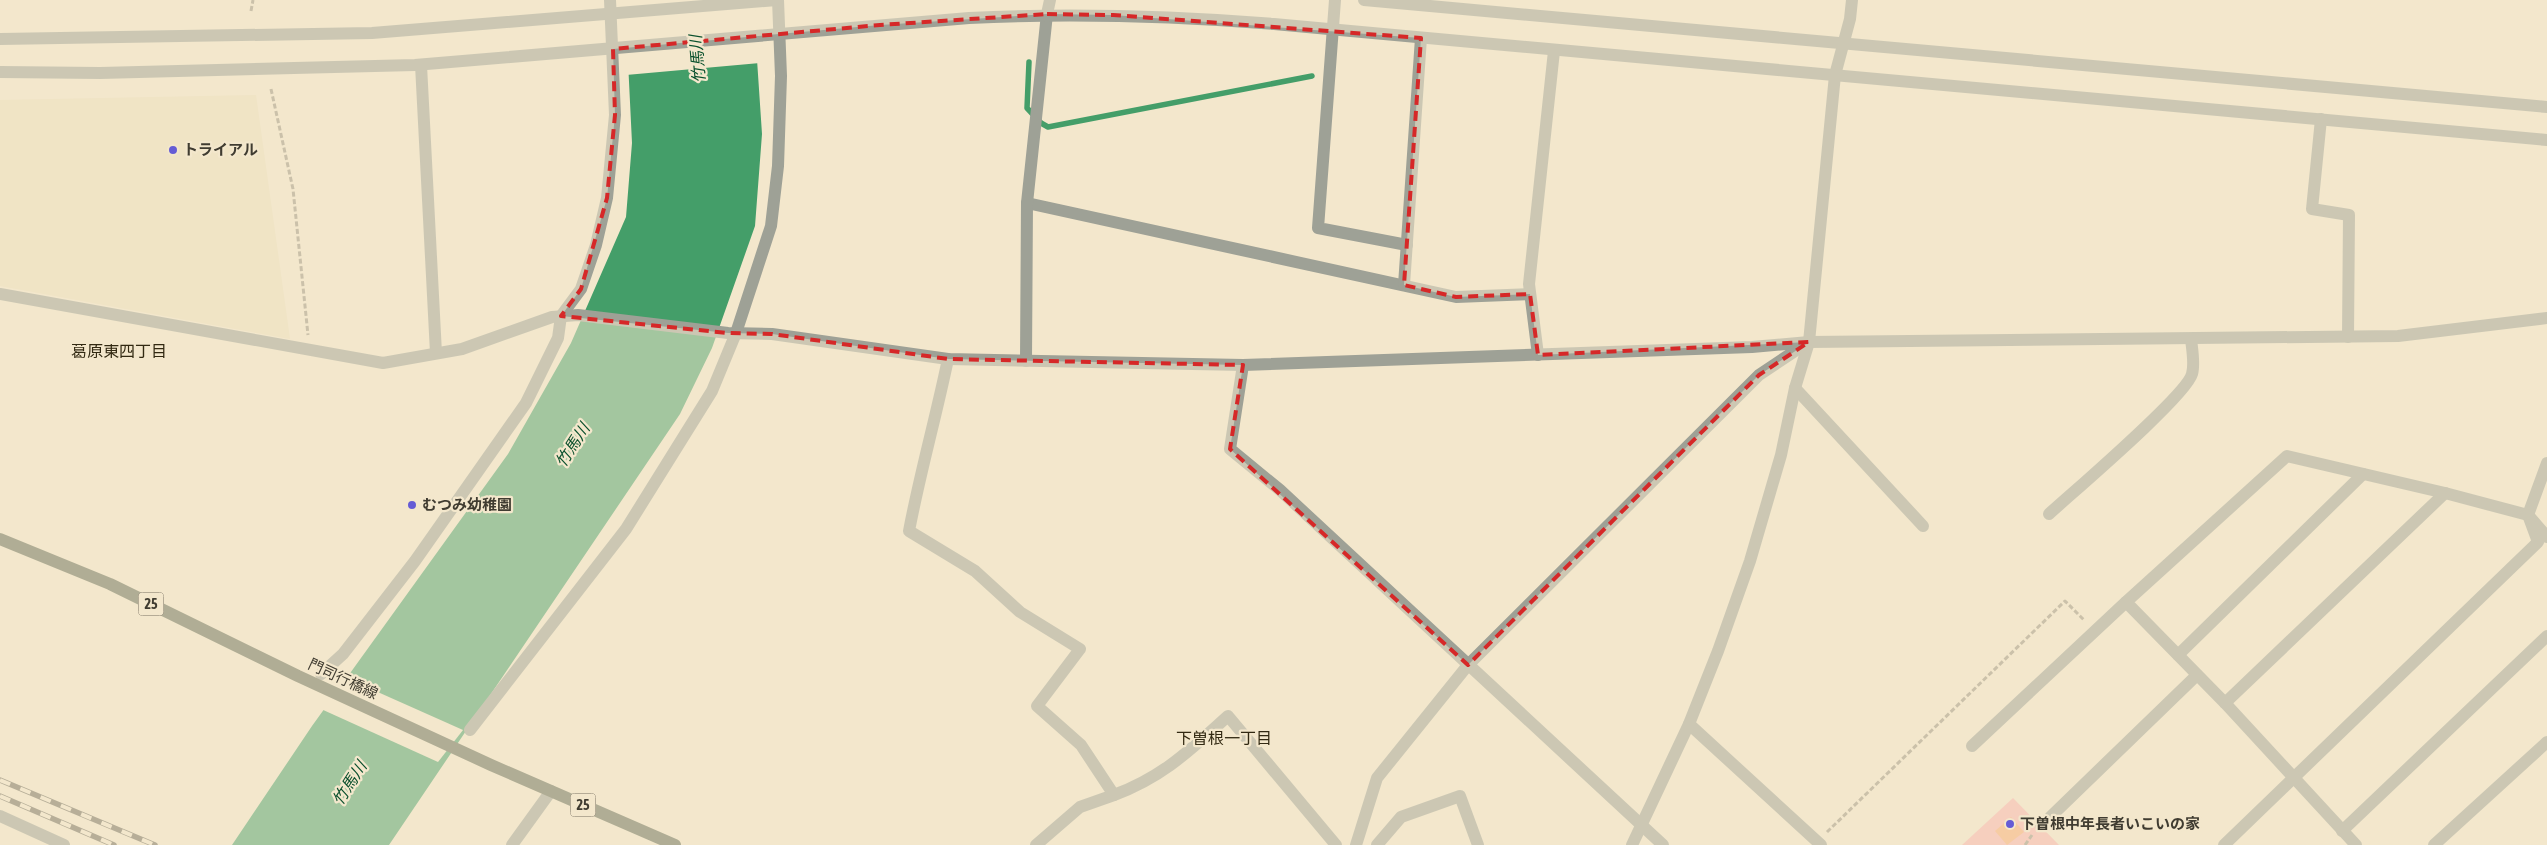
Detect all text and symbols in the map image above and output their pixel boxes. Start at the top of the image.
water label: 竹馬川 [686,32,708,84]
place label: トライアル [183,141,258,158]
marker: トライアル [167,144,179,156]
district label: 葛原東四丁目 [71,342,167,360]
water label: 竹馬川 [551,418,594,470]
place label: むつみ幼稚園 [422,496,512,513]
marker: むつみ幼稚園 [406,499,418,511]
road number: 25 [138,592,164,616]
street label: 門司行橋線 [306,655,381,702]
district label: 下曽根一丁目 [1176,729,1272,747]
water label: 竹馬川 [328,756,371,808]
road number: 25 [570,794,596,816]
place label: 下曽根中年長者いこいの家 [2020,815,2200,832]
marker: 下曽根中年長者いこいの家 [2004,818,2016,830]

